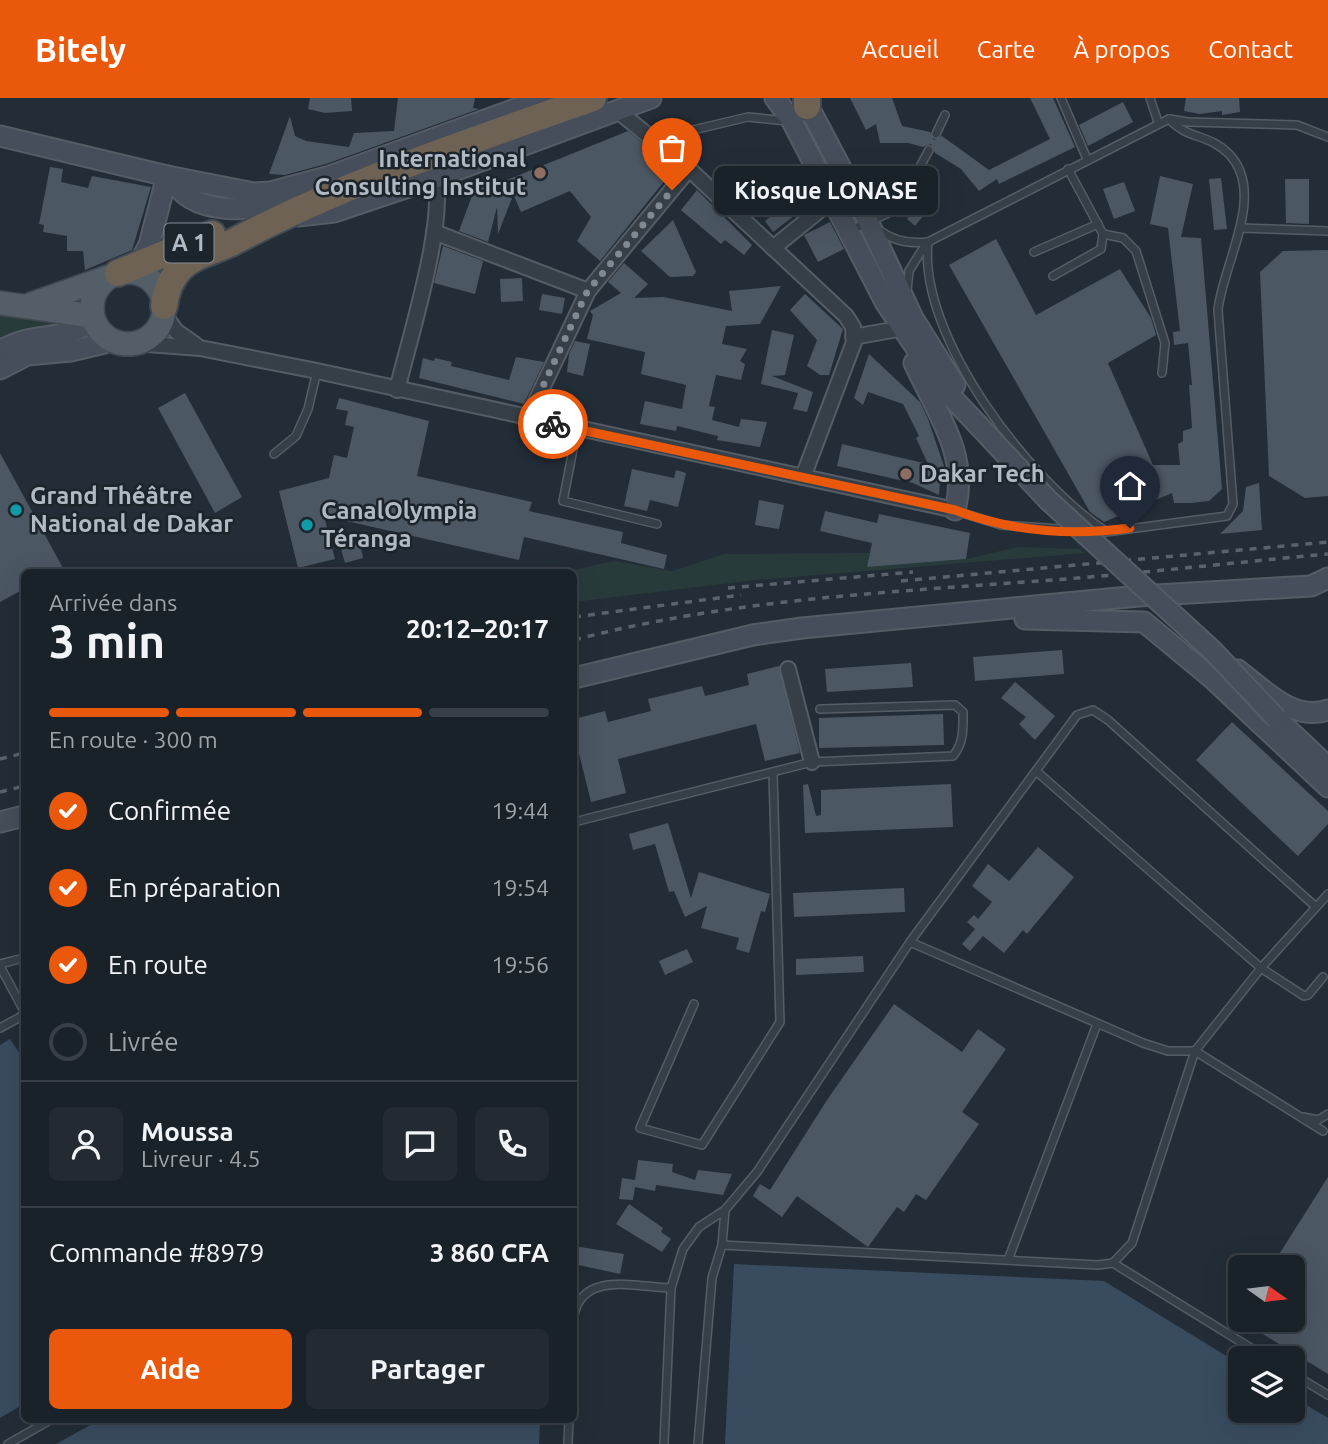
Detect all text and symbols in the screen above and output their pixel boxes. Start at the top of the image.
text: Bitely [35,31,126,68]
text: Accueil [862,36,939,63]
text: Carte [977,36,1036,63]
text: À propos [1074,36,1170,63]
text: Contact [1208,36,1293,63]
pin [642,118,702,190]
icon: bag [653,129,691,167]
place label: International Consulting Institut [315,145,526,200]
marker: International Consulting Institut [532,165,548,181]
callout: Kiosque LONASE [714,166,938,214]
text: Kiosque LONASE [734,178,918,203]
road number: A 1 [164,224,214,262]
courier [518,389,588,459]
icon: bike [534,405,572,443]
pin [1100,456,1160,528]
place label: Dakar Tech [920,460,1045,487]
marker: Dakar Tech [898,466,914,482]
icon: home [1111,467,1149,505]
place label: Grand Théâtre National de Dakar [30,482,233,537]
place label: CanalOlympia Téranga [321,497,477,552]
marker: Grand Théâtre National de Dakar [8,502,24,518]
marker: CanalOlympia Téranga [299,517,315,533]
text: Arrivée dans [49,590,177,615]
text: 20:12–20:17 [406,614,549,643]
text: 3 min [49,615,165,667]
text: En route · 300 m [49,727,218,752]
icon: check [49,792,87,830]
text: Confirmée [108,796,231,825]
text: 19:44 [491,798,549,823]
icon: check [49,869,87,907]
text: En préparation [108,873,281,902]
text: 19:54 [491,875,549,900]
icon: check [49,946,87,984]
text: En route [108,950,208,979]
text: 19:56 [491,952,549,977]
text: Livrée [108,1027,179,1056]
button: person [49,1107,123,1181]
button: chat [383,1107,457,1181]
button: phone [475,1107,549,1181]
text: Moussa [141,1117,234,1146]
text: Livreur · 4.5 [141,1146,261,1171]
text: Commande #8979 [49,1238,265,1267]
text: 3 860 CFA [430,1238,549,1267]
north arrow [1228,1255,1306,1332]
map controls [1228,1255,1305,1423]
button: Aide [49,1329,292,1409]
button: Partager [306,1329,549,1409]
button: layers [1228,1346,1305,1423]

